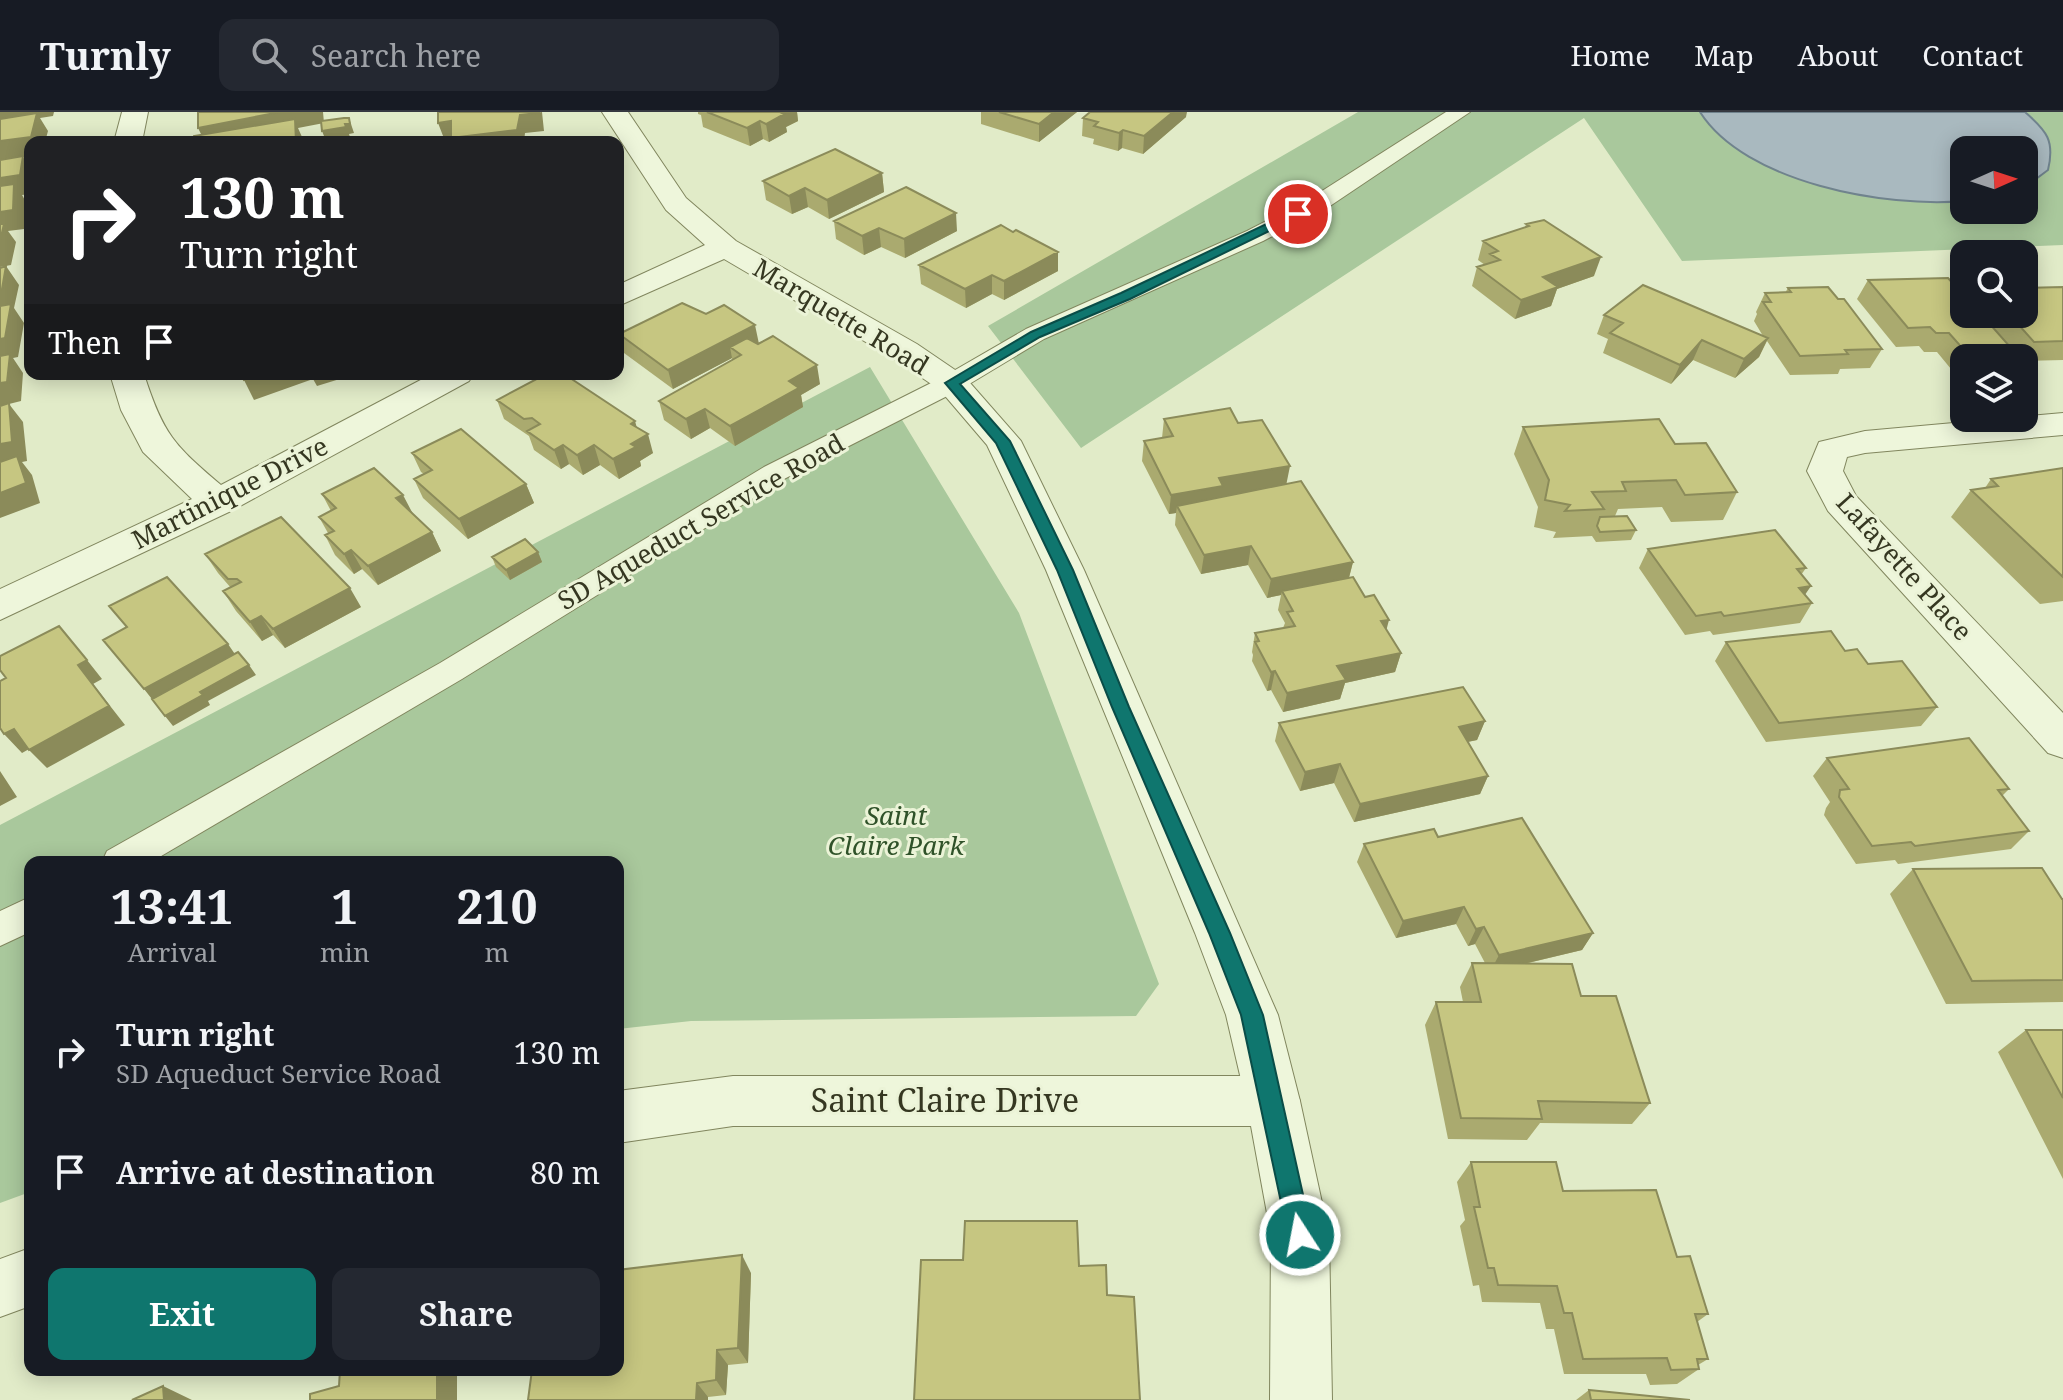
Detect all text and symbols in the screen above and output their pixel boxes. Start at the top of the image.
search box [219,19,779,91]
text: Turnly [40,29,171,81]
icon: search [247,33,291,77]
text: Search here [311,35,481,76]
text: Home [1571,36,1650,74]
text: Map [1694,36,1754,74]
text: About [1798,36,1878,74]
text: Contact [1922,36,2023,74]
north arrow [1950,136,2038,224]
map controls [1950,136,2038,432]
text: 130 m [180,158,345,234]
icon: right [48,168,152,272]
pin [1264,180,1332,248]
icon: arrive [1276,192,1320,236]
text: Turn right [180,230,358,279]
button: search [1950,240,2038,328]
street label: Marquette Road [747,249,936,383]
icon: arrive [137,320,181,364]
text: Then [48,322,121,363]
button: layers [1950,344,2038,432]
street label: SD Aqueduct Service Road [551,424,850,618]
street label: Martinique Drive [125,427,334,557]
street label: Lafayette Place [1829,485,1981,648]
park label: Saint Claire Park [828,797,965,863]
text: 13:41 [110,873,234,938]
text: 1 [331,873,358,938]
text: 210 [456,873,538,938]
text: Arrival [128,934,216,970]
text: min [320,934,370,970]
text: m [485,934,509,970]
text: Turn right [116,1014,274,1055]
icon: right [48,1030,92,1074]
text: 130 m [514,1032,600,1073]
text: SD Aqueduct Service Road [116,1055,441,1091]
street label: Saint Claire Drive [811,1078,1079,1121]
icon: arrive [48,1150,92,1194]
text: Arrive at destination [116,1152,435,1193]
text: 80 m [530,1152,600,1193]
position arrow [1258,1193,1342,1277]
button: Exit [48,1268,316,1360]
button: Share [332,1268,600,1360]

